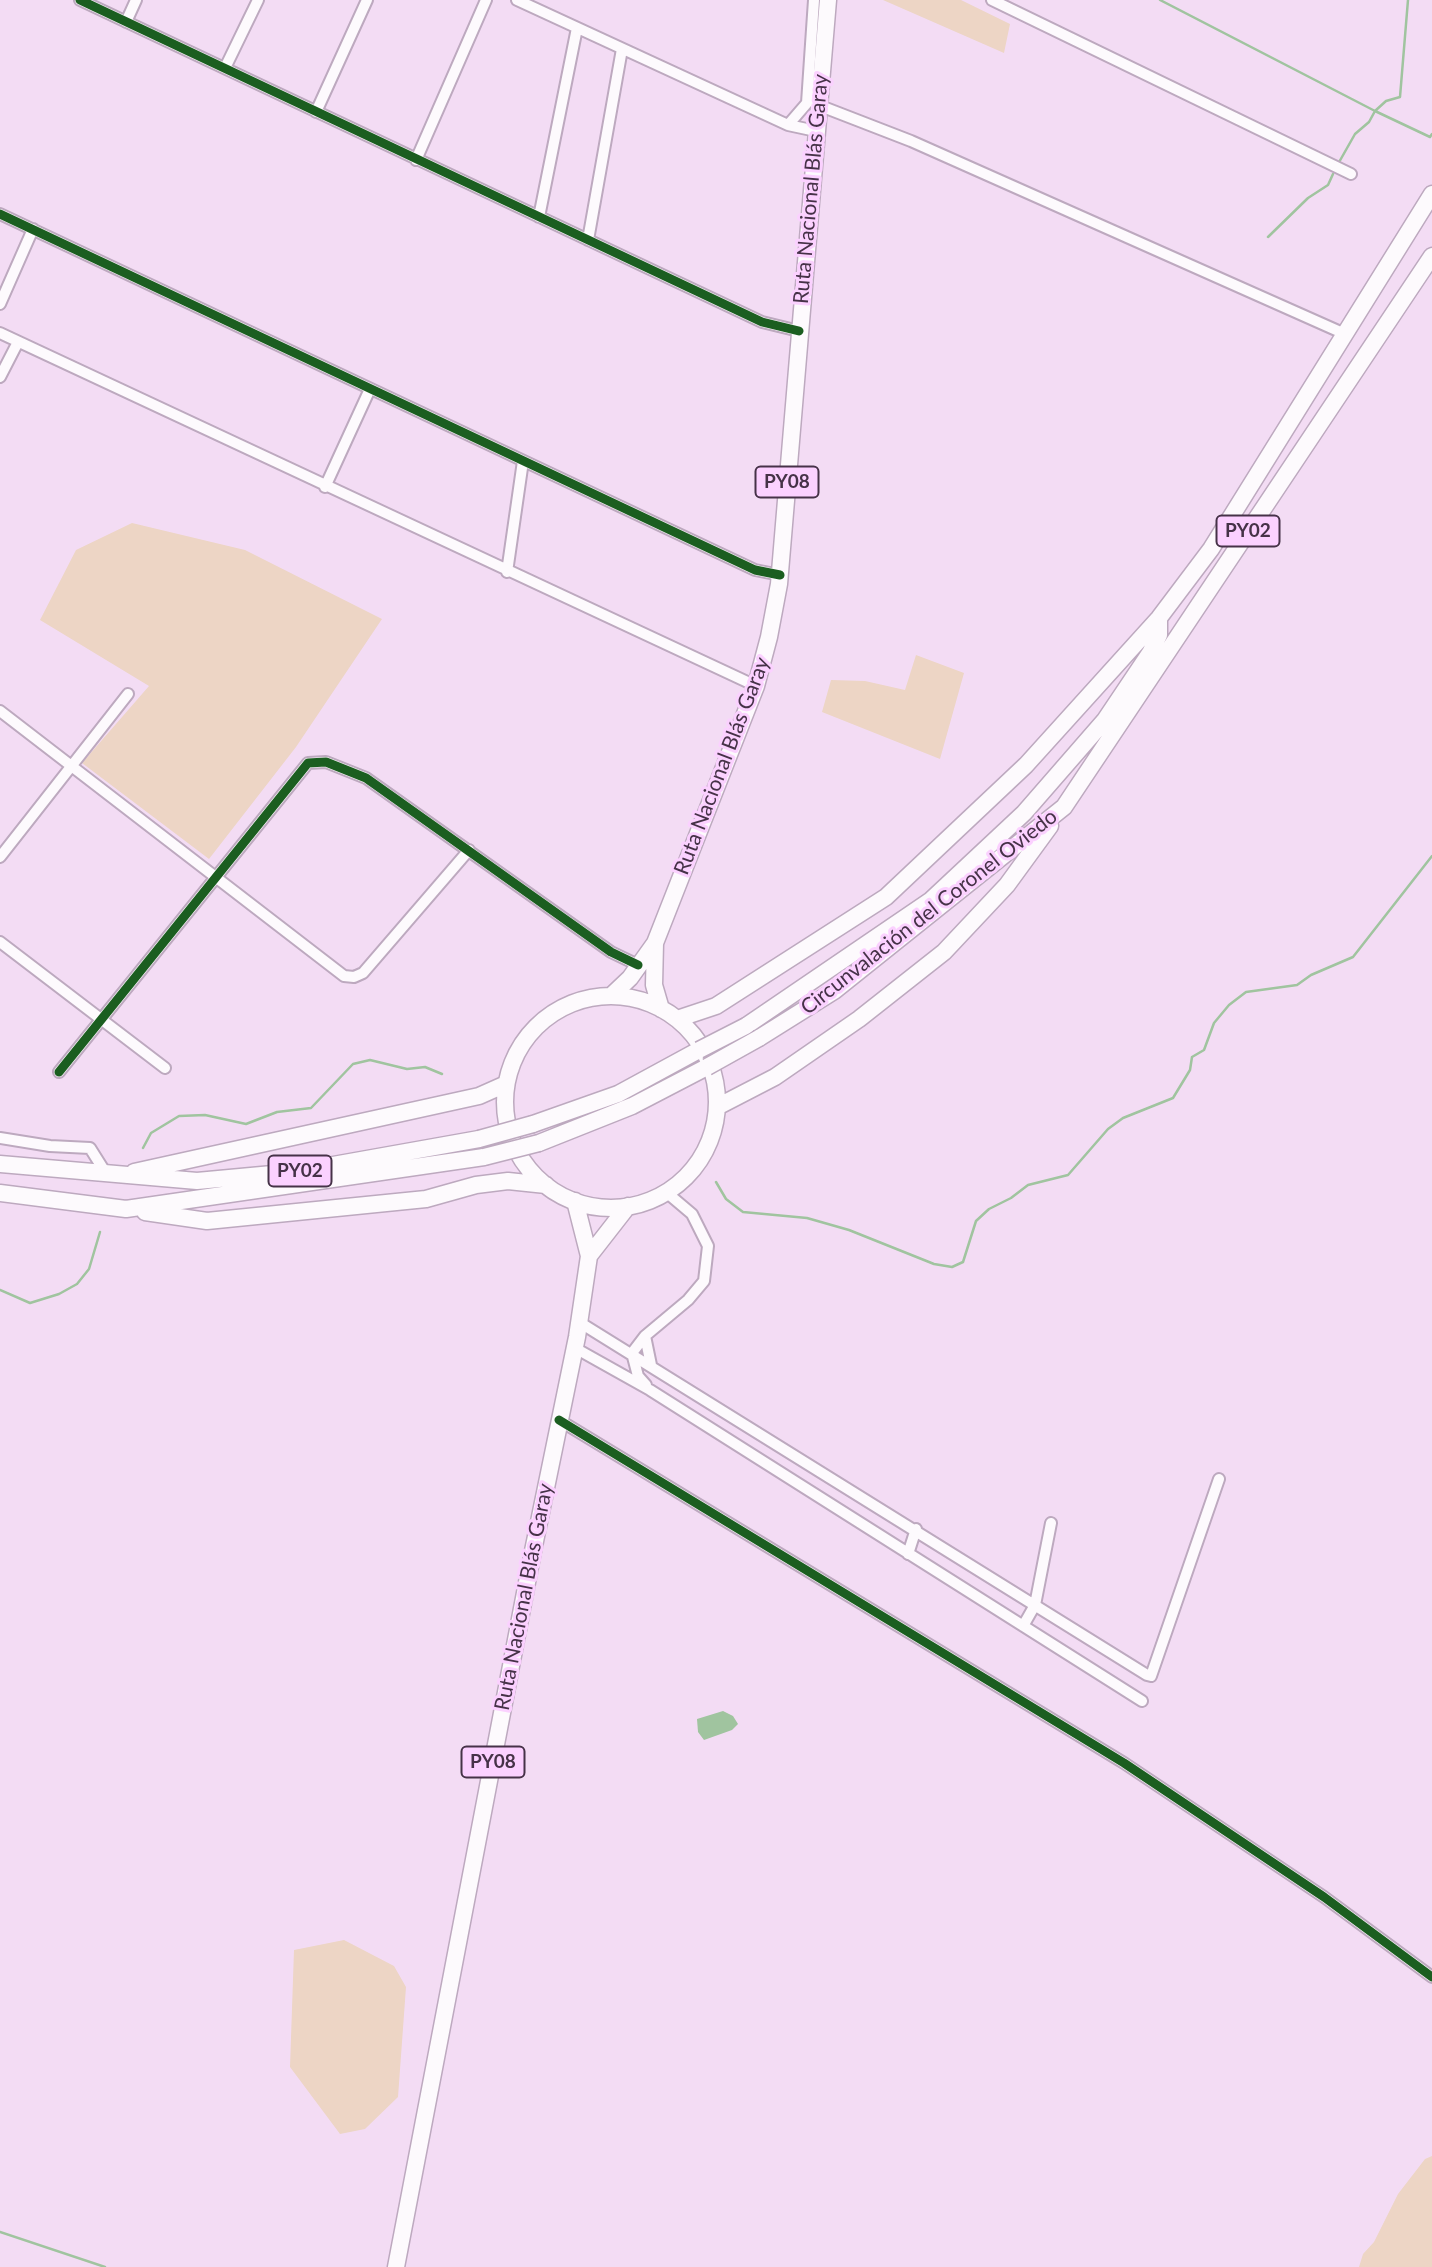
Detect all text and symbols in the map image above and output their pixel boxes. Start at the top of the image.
street label: Ruta Nacional Blás Garay [788,73,834,305]
road number: PY08 [756,467,818,498]
road number: PY02 [1216,516,1280,546]
street label: Ruta Nacional Blás Garay [669,654,775,878]
street label: Circunvalación del Coronel Oviedo [796,804,1062,1020]
road number: PY02 [268,1156,332,1186]
street label: Ruta Nacional Blás Garay [490,1481,558,1713]
road number: PY08 [462,1746,524,1778]

